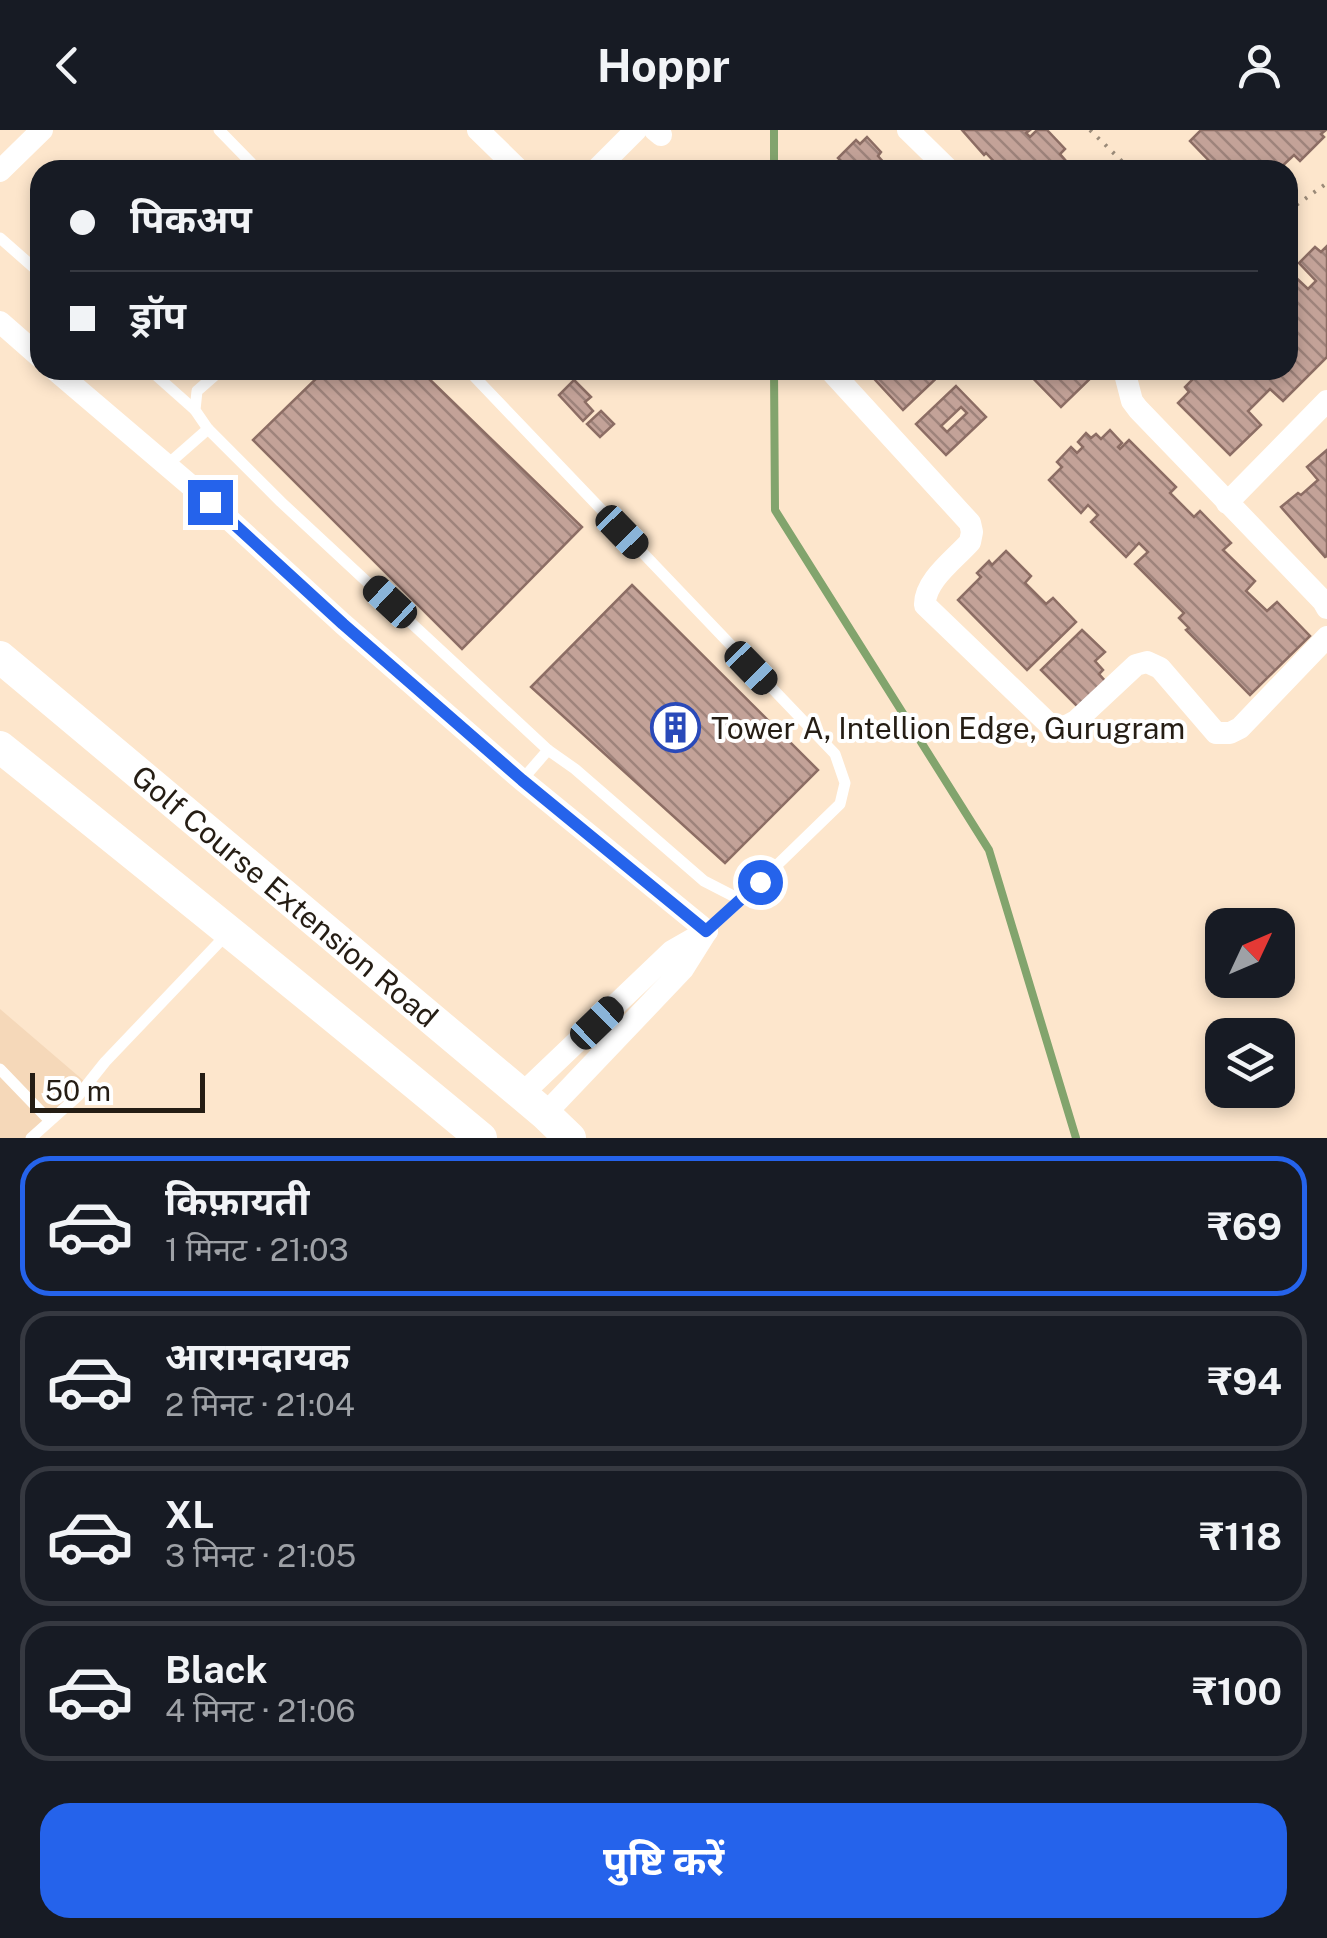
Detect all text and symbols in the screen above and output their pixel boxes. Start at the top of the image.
icon: back [40,38,95,93]
icon: person [1232,38,1287,93]
text: Hoppr [597,39,730,92]
text: पिकअप [130,197,252,242]
text: ड्रॉप [130,293,186,338]
route end [188,480,233,525]
car [590,500,654,564]
car [358,571,422,633]
car [719,636,783,700]
building icon: Tower A, Intellion Edge, Gurugram [650,702,702,754]
place label: Tower A, Intellion Edge, Gurugram [711,710,1185,746]
street label: Golf Course Extension Road [125,758,445,1034]
route start [738,860,783,905]
north arrow [1205,908,1295,998]
map controls [1205,908,1295,1108]
car [565,991,629,1055]
button: layers [1205,1018,1295,1108]
scale bar [30,1068,205,1113]
text: 50 m [45,1074,111,1107]
text: किफ़ायती [165,1179,309,1224]
icon: car [45,1181,135,1271]
text: ₹69 [1208,1204,1282,1249]
text: 1 मिनट · 21:03 [165,1231,349,1268]
text: आरामदायक [165,1334,349,1379]
icon: car [45,1336,135,1426]
text: ₹94 [1208,1359,1282,1404]
text: 2 मिनट · 21:04 [165,1386,355,1423]
icon: car [45,1491,135,1581]
text: XL [165,1492,214,1537]
text: ₹118 [1200,1514,1282,1559]
text: 3 मिनट · 21:05 [165,1537,356,1574]
icon: car [45,1646,135,1736]
text: Black [165,1647,268,1692]
text: ₹100 [1192,1669,1282,1714]
text: 4 मिनट · 21:06 [165,1692,356,1729]
button: पुष्टि करें [40,1803,1287,1918]

